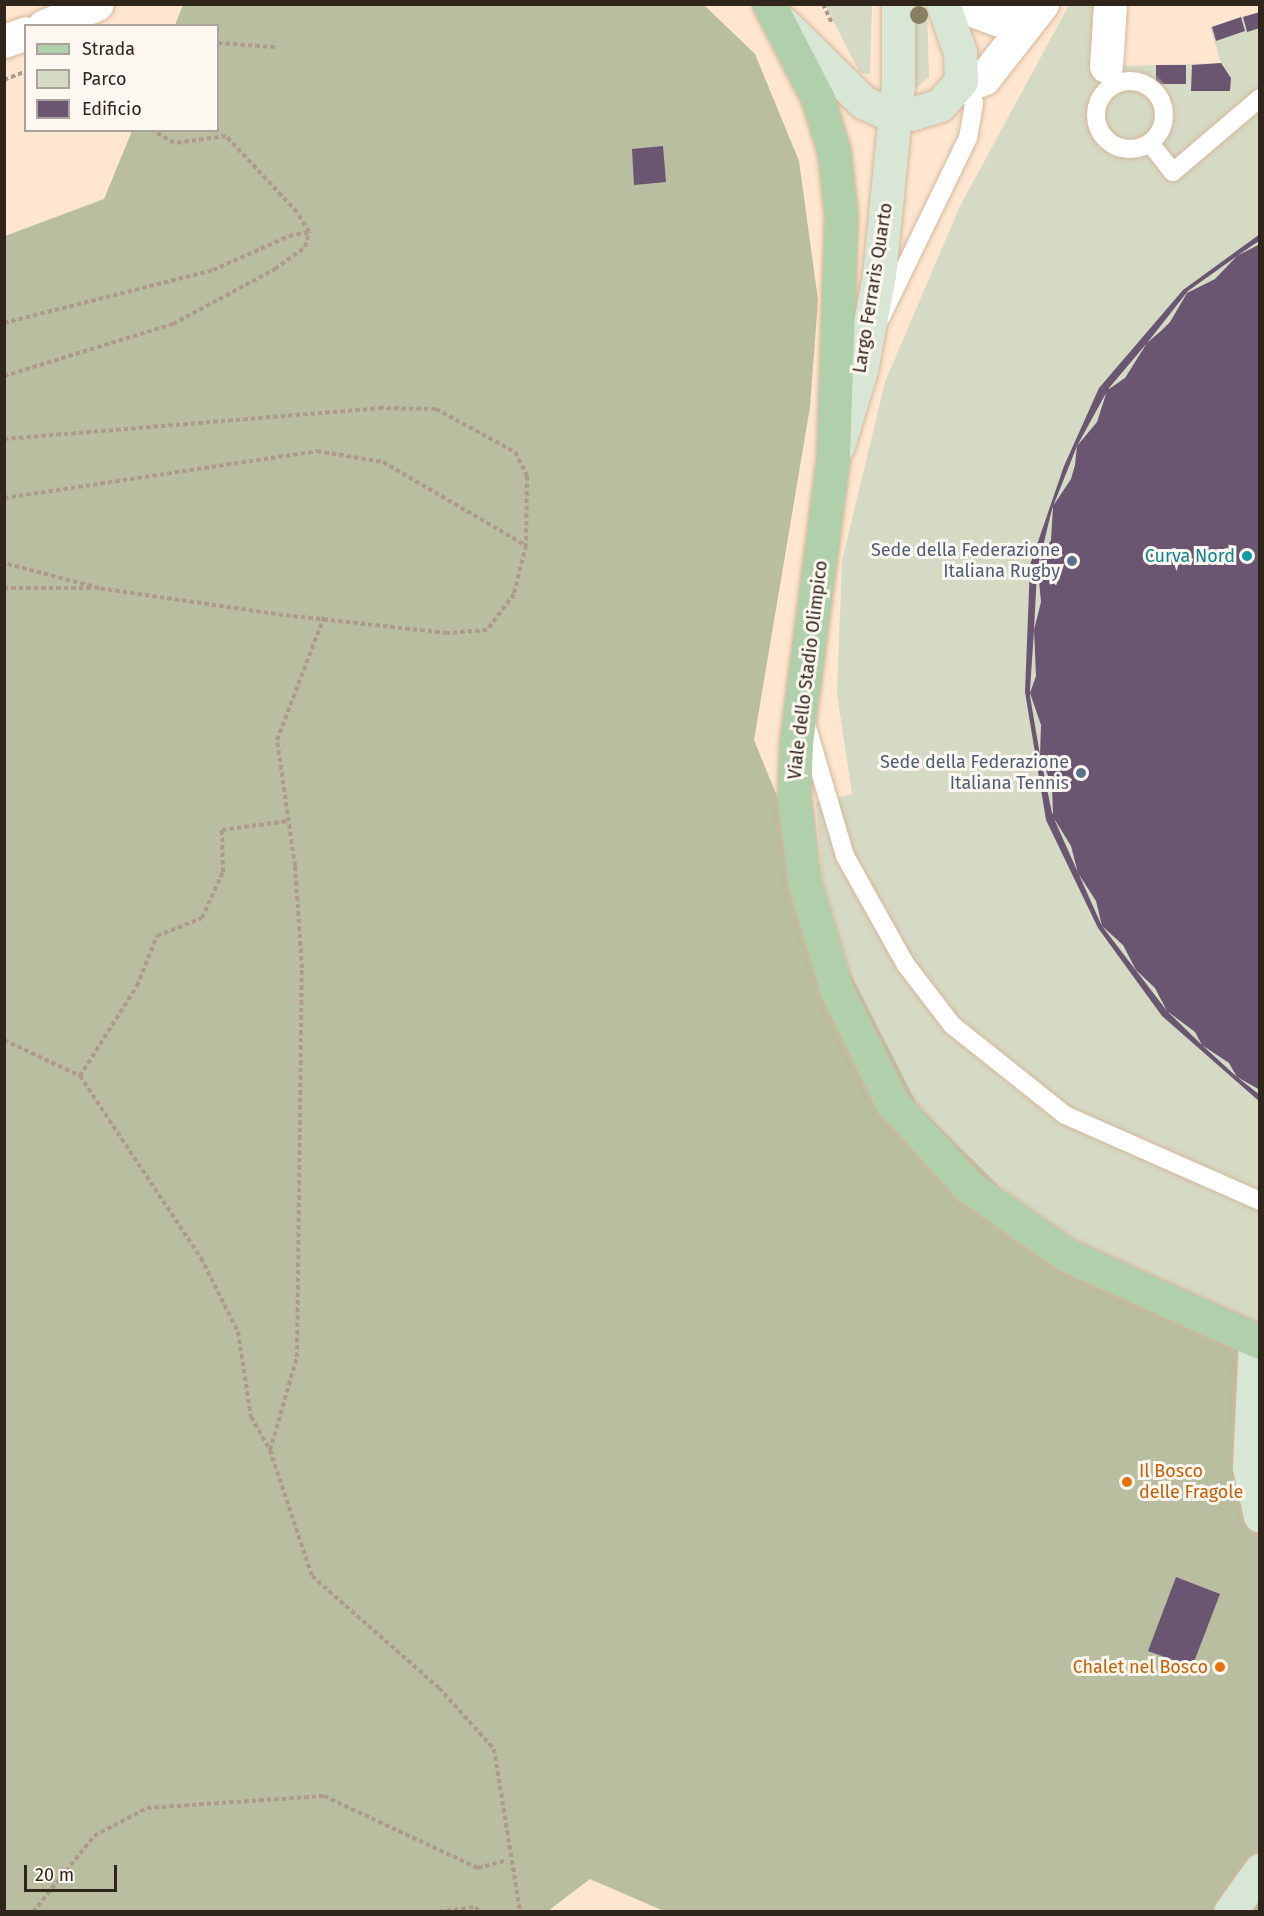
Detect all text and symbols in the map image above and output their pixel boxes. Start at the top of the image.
legend [24,24,219,132]
text: Strada [82,38,135,60]
text: Parco [82,68,126,90]
text: Edificio [82,98,142,120]
street label: Largo Ferraris Quarto [849,201,897,375]
place label: Sede della Federazione Italiana Rugby [871,540,1060,582]
place label: Curva Nord [1145,545,1235,567]
marker: Curva Nord [1240,549,1254,563]
marker: Sede della Federazione Italiana Rugby [1065,554,1079,568]
street label: Viale dello Stadio Olimpico [784,559,832,781]
place label: Sede della Federazione Italiana Tennis [880,752,1069,795]
marker: Sede della Federazione Italiana Tennis [1074,766,1088,780]
place label: Il Bosco delle Fragole [1139,1461,1243,1504]
marker: Il Bosco delle Fragole [1120,1475,1134,1489]
place label: Chalet nel Bosco [1073,1656,1208,1678]
marker: Chalet nel Bosco [1213,1660,1227,1674]
scale bar [27,1853,120,1891]
text: 20 m [35,1864,74,1886]

